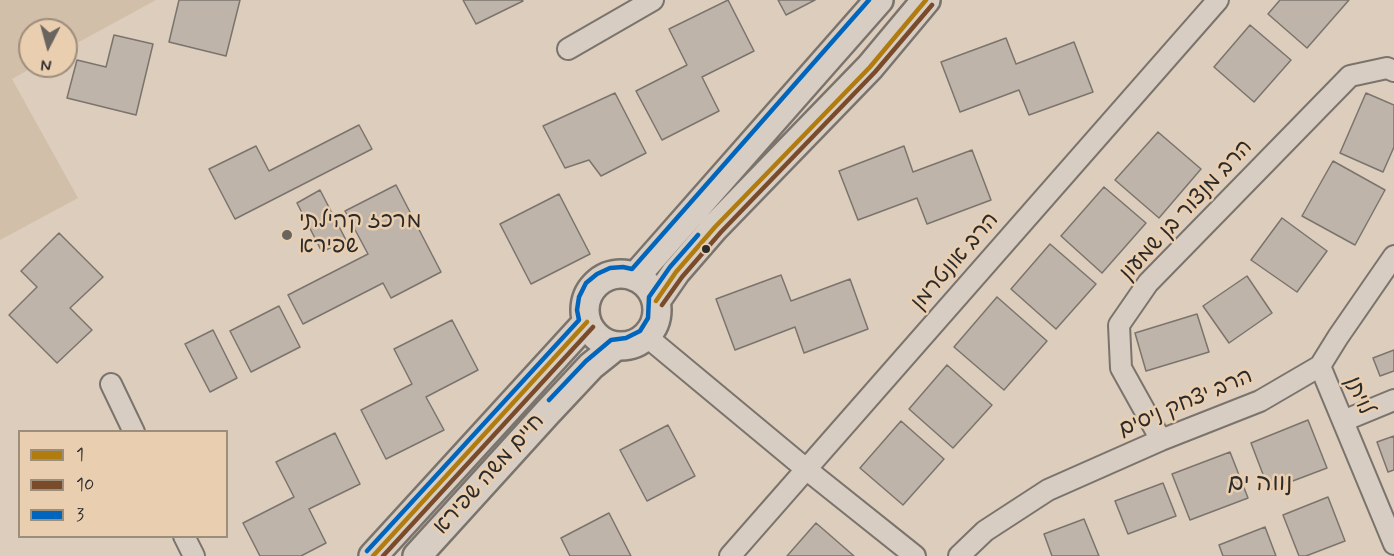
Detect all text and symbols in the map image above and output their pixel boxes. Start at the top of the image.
north arrow [18,18,78,78]
text: N [40,53,53,75]
street label: הרב מנצור בן שמעון [1115,135,1259,287]
street label: הרב אונטרמן [907,208,1005,316]
place label: מרכז קהילתי שפירא [299,209,421,260]
marker: מרכז קהילתי שפירא [280,228,294,242]
unlabelled marker [700,243,712,255]
street label: הרב יצחק ניסים [1115,364,1257,444]
street label: לויתן [1338,373,1378,419]
street label: חיים משה שפירא [429,409,551,541]
legend [18,430,228,538]
text: 1 [76,443,84,467]
district label: נווה ים [1227,471,1293,499]
text: 10 [76,473,94,497]
text: 3 [76,503,84,527]

